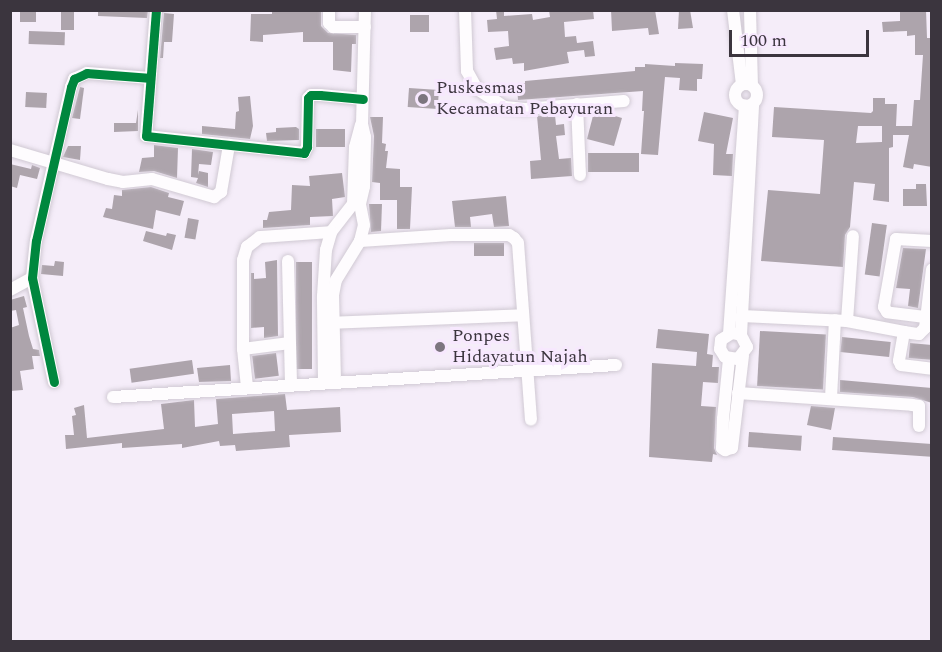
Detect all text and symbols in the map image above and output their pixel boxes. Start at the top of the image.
scale bar [732,18,872,56]
text: 100 m [740,27,787,54]
place label: Puskesmas Kecamatan Pebayuran [436,78,613,121]
marker: Puskesmas Kecamatan Pebayuran [414,90,432,108]
place label: Ponpes Hidayatun Najah [452,326,588,368]
marker: Ponpes Hidayatun Najah [433,340,447,354]

